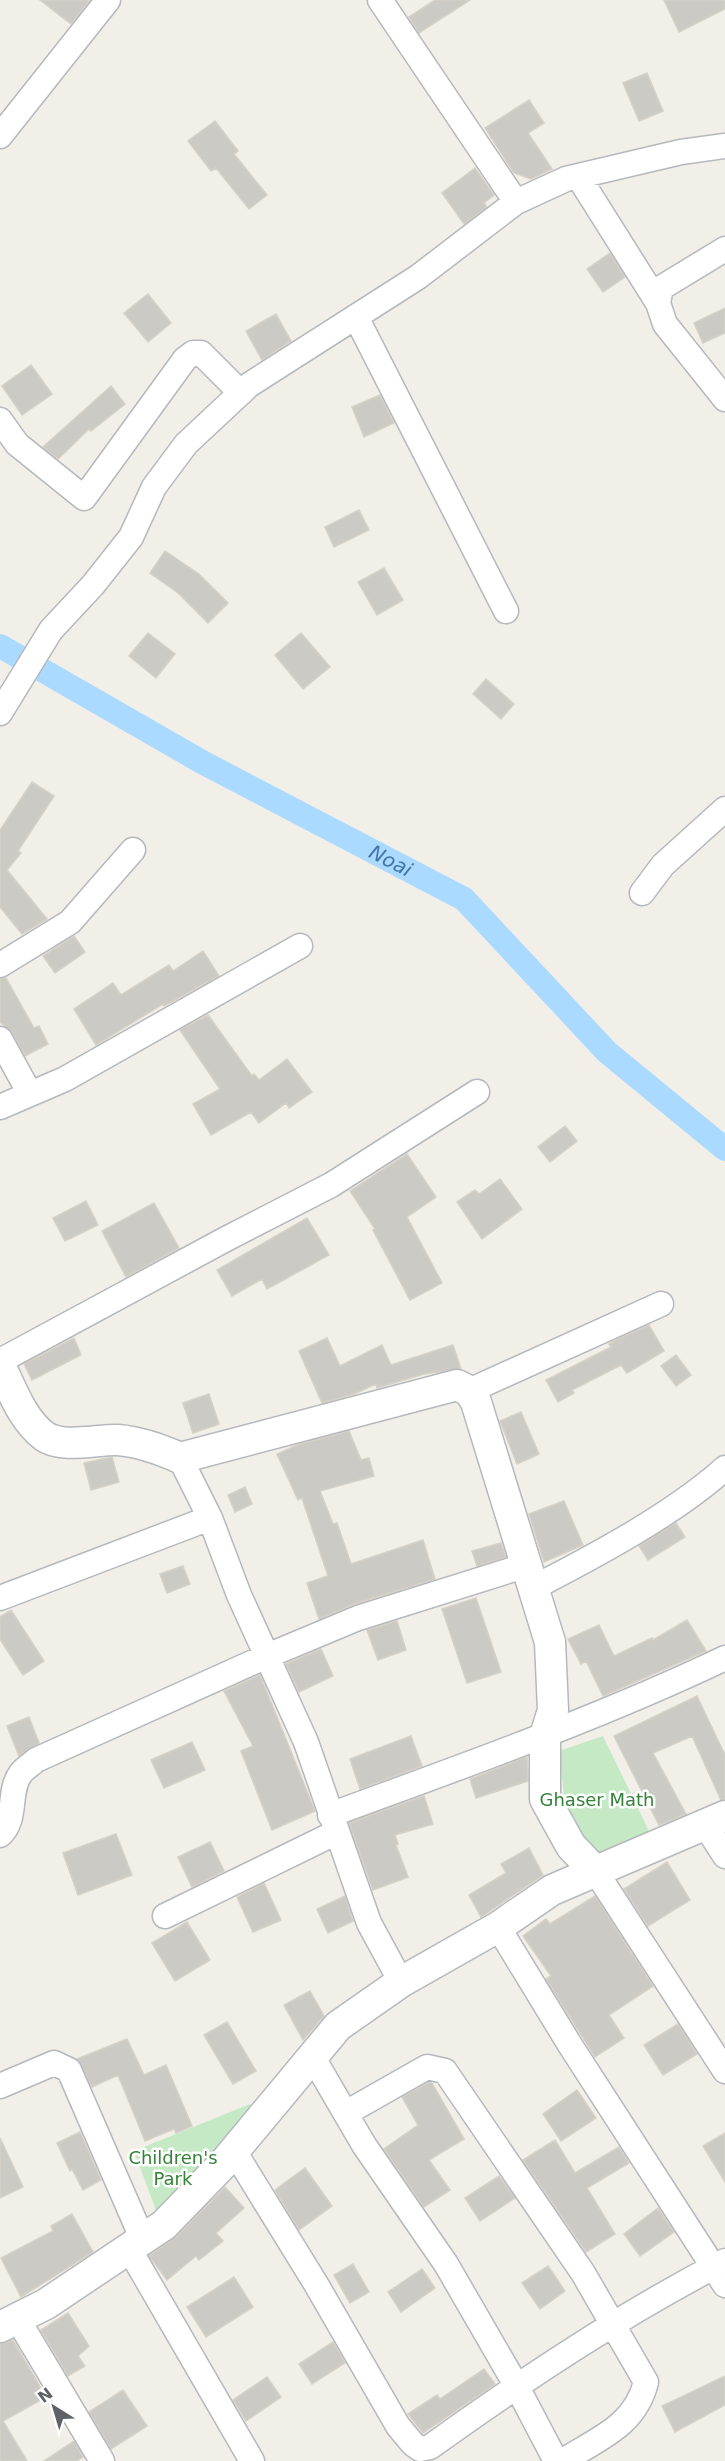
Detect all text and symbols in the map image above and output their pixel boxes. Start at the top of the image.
water label: Noai [365,840,417,882]
park label: Ghaser Math [540,1789,655,1810]
park label: Children's Park [128,2147,218,2189]
north arrow [24,2377,84,2437]
text: N [34,2384,56,2407]

